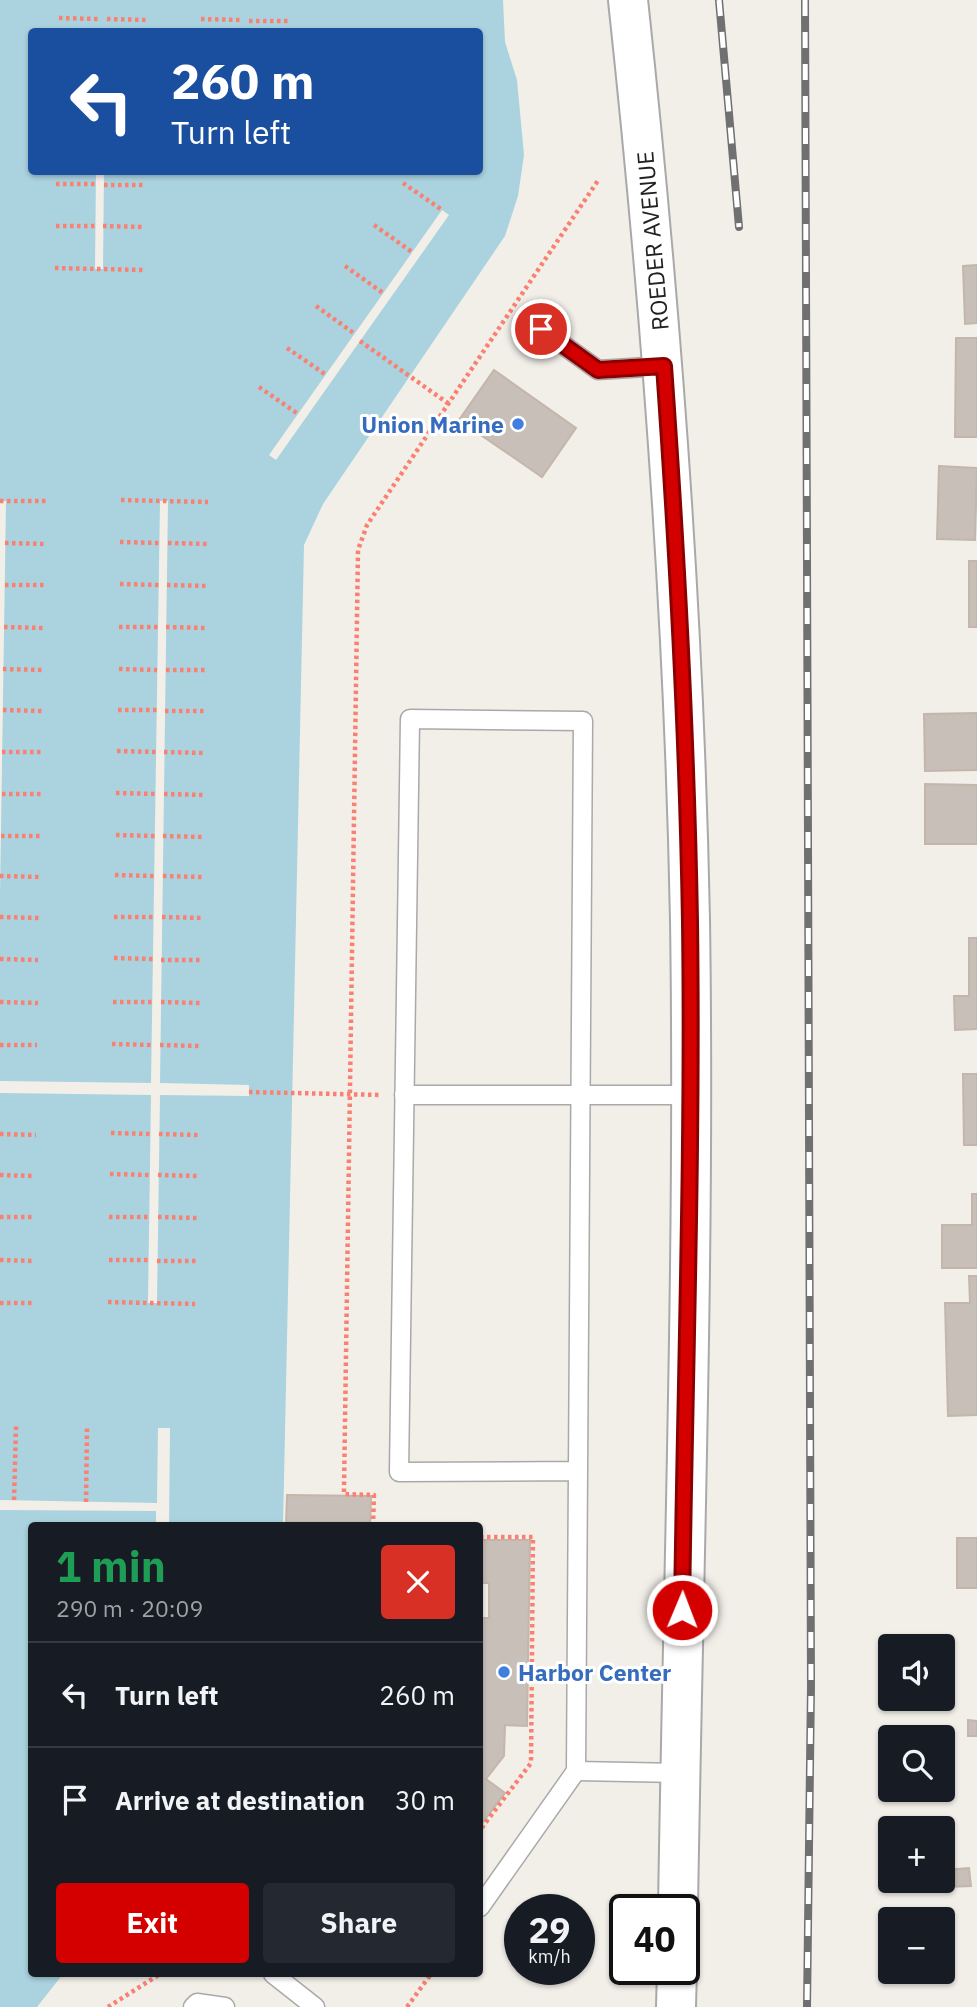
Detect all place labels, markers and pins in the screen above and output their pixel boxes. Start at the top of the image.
pin [511,299,571,359]
place label: Union Marine [361,409,504,439]
marker: Union Marine [510,416,526,432]
place label: Harbor Center [518,1657,671,1687]
marker: Harbor Center [496,1664,512,1680]

